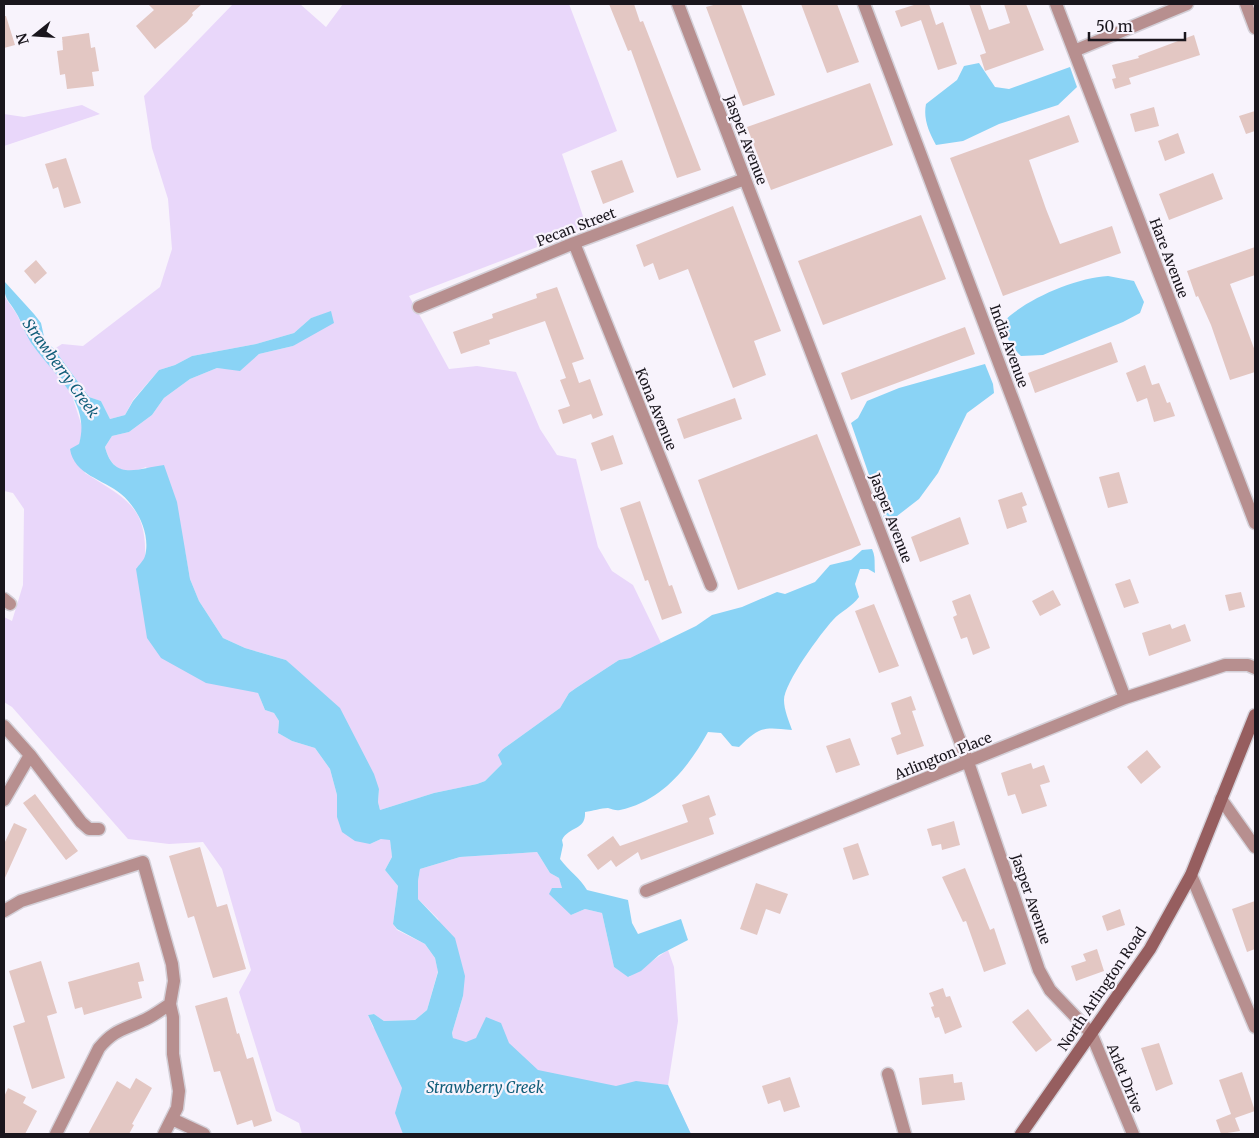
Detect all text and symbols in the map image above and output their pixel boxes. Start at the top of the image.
north arrow [10,10,60,60]
scale bar [1089,10,1185,42]
text: 50 m [1096,17,1133,36]
text: N [12,31,33,47]
street label: Jasper Avenue [720,92,771,187]
street label: Pecan Street [534,203,619,250]
street label: Hare Avenue [1145,215,1193,301]
street label: India Avenue [986,302,1032,390]
water label: Strawberry Creek [19,315,104,422]
street label: Kona Avenue [631,365,681,453]
street label: Jasper Avenue [865,470,916,565]
street label: Arlington Place [891,728,994,784]
street label: Jasper Avenue [1007,851,1055,946]
street label: North Arlington Road [1054,923,1150,1054]
street label: Arlet Drive [1103,1040,1147,1115]
water label: Strawberry Creek [426,1078,545,1097]

